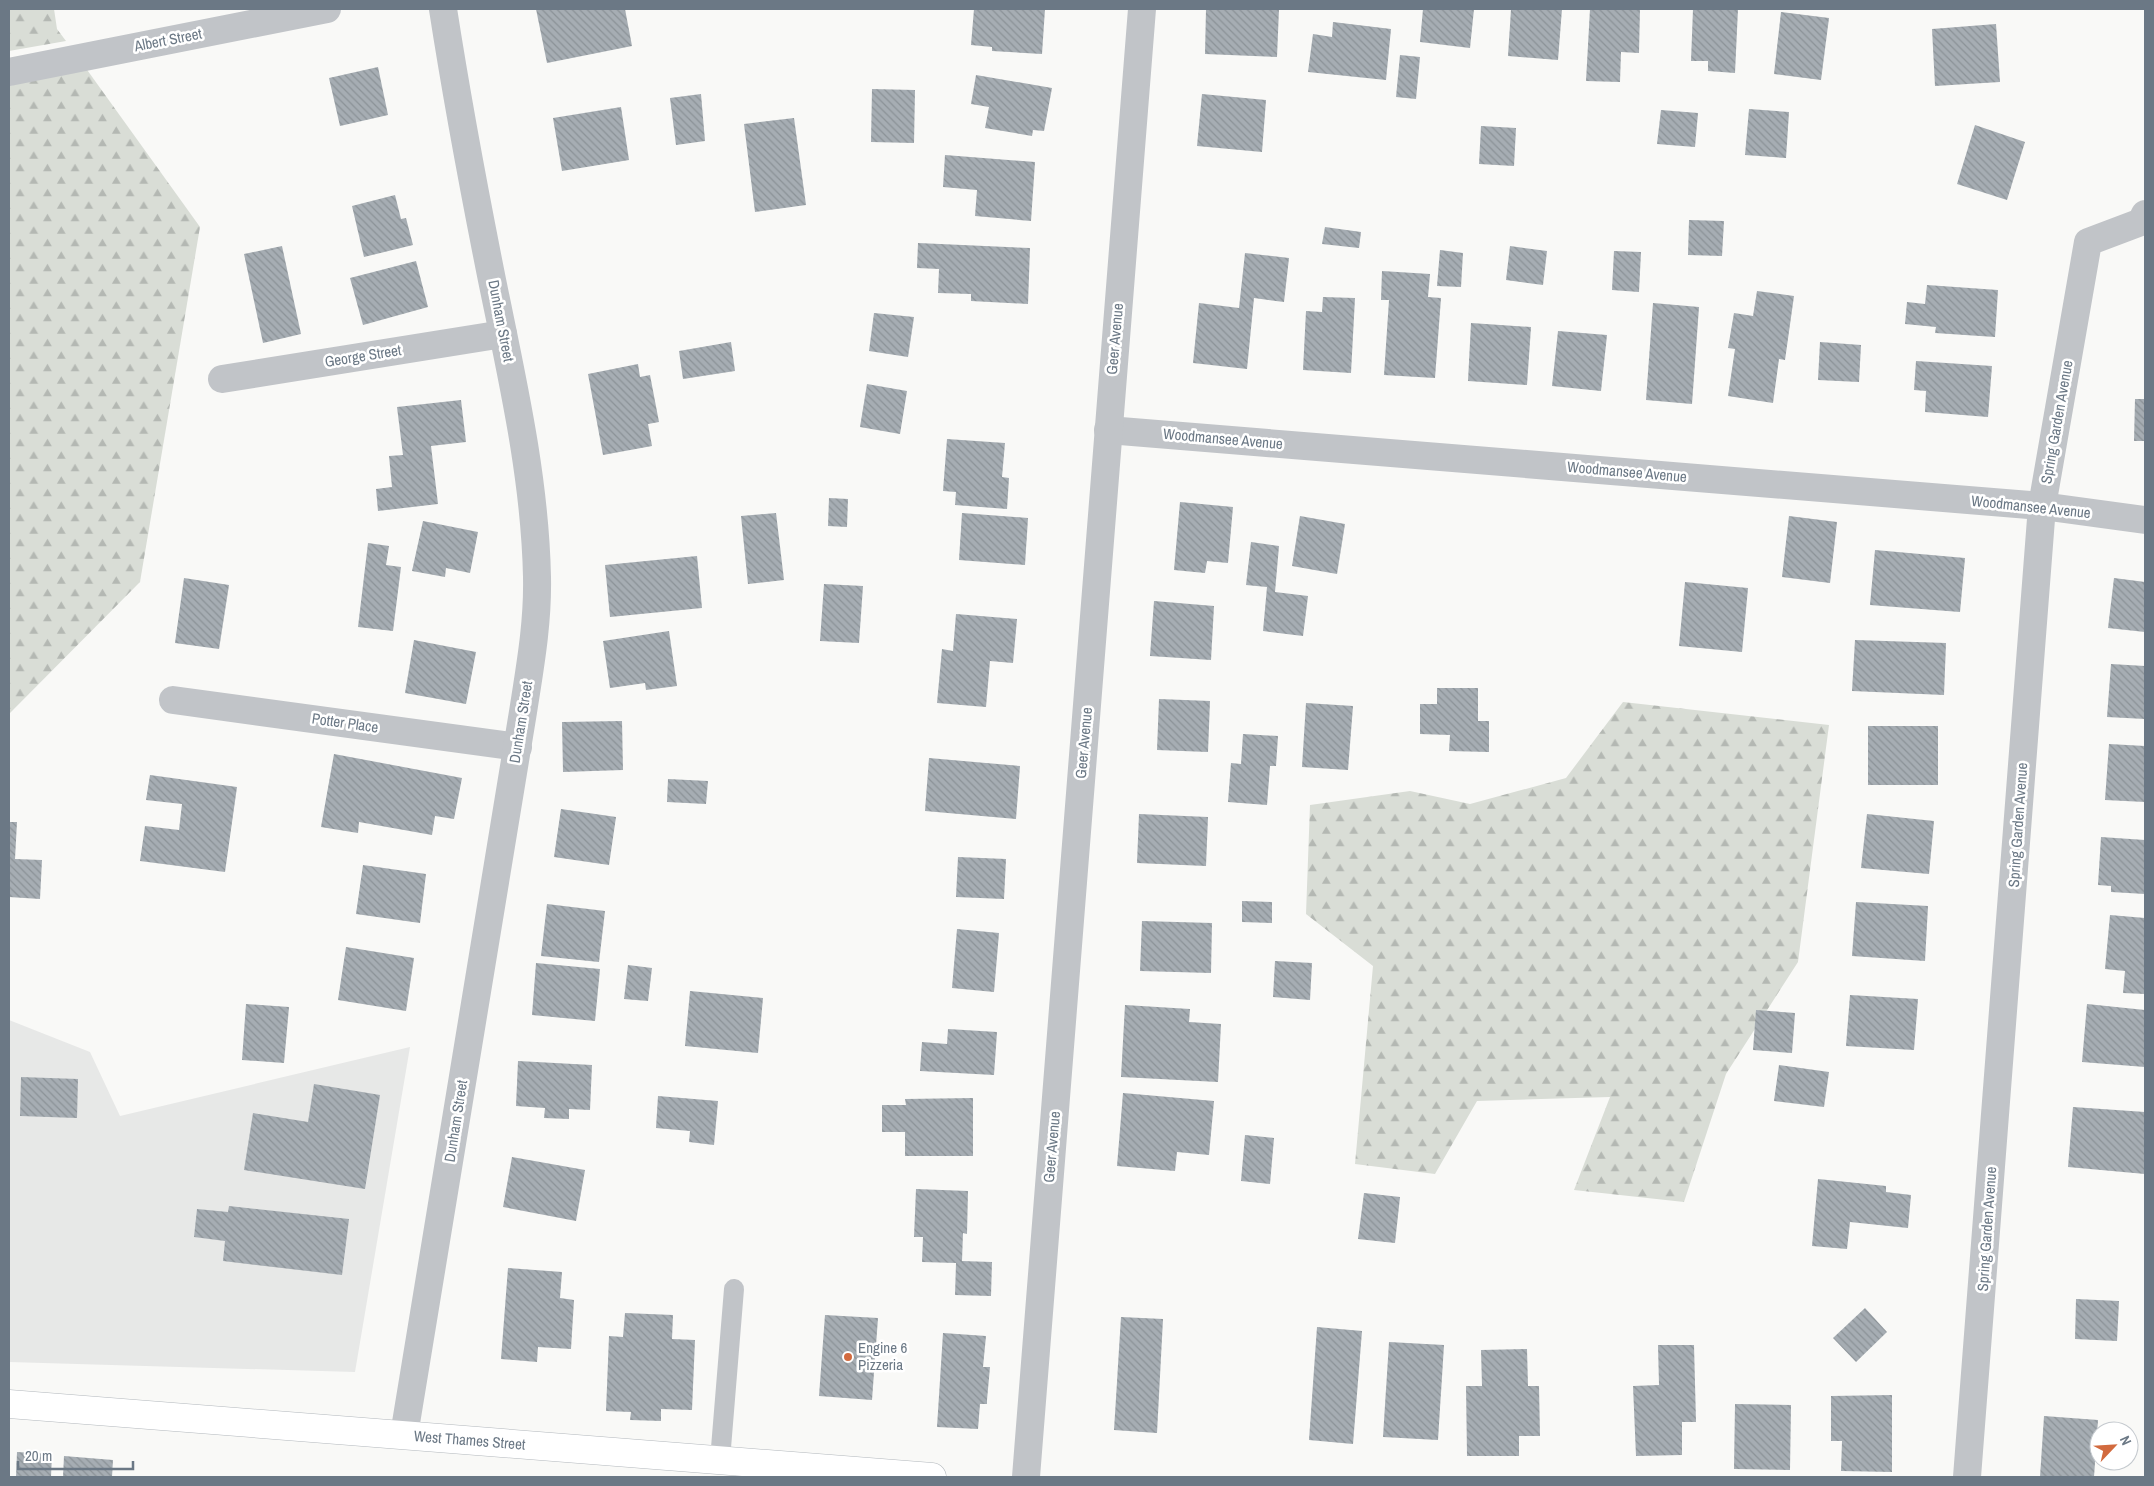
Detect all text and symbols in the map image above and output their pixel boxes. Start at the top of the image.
street label: Albert Street [131,23,204,57]
street label: Dunham Street [483,278,520,364]
street label: Geer Avenue [1101,302,1128,376]
street label: George Street [323,339,403,372]
street label: Spring Garden Avenue [2035,358,2078,485]
street label: Woodmansee Avenue [1162,423,1284,454]
street label: Woodmansee Avenue [1566,456,1688,487]
street label: Woodmansee Avenue [1970,490,2092,523]
street label: Dunham Street [504,679,537,764]
street label: Geer Avenue [1070,706,1097,780]
street label: Potter Place [310,707,380,738]
street label: Spring Garden Avenue [2003,762,2032,888]
street label: Dunham Street [439,1078,472,1163]
street label: Geer Avenue [1038,1110,1065,1184]
street label: Spring Garden Avenue [1972,1166,2001,1292]
place label: Engine 6 Pizzeria [858,1337,907,1375]
marker: Engine 6 Pizzeria [842,1351,854,1363]
north arrow [2089,1421,2139,1471]
street label: West Thames Street [413,1425,527,1455]
text: N [2116,1433,2136,1448]
scale bar [18,1438,132,1470]
text: 20 m [25,1445,52,1466]

